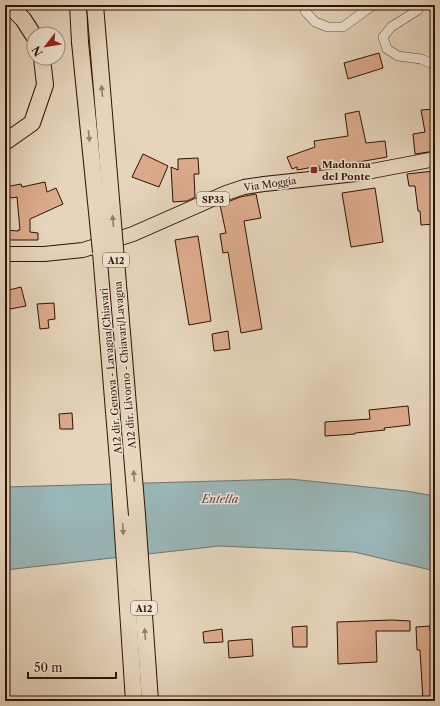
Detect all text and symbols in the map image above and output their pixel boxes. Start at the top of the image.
north arrow [26,26,66,66]
text: N [29,43,46,59]
one-way arrow [99,85,106,97]
one-way arrow [86,130,93,142]
place label: Madonna del Ponte [322,158,371,183]
marker: Madonna del Ponte [309,165,319,175]
street label: Via Moggia [242,174,298,194]
road number: SP33 [197,192,229,206]
one-way arrow [110,215,116,227]
road number: A12 [103,253,129,267]
street label: A12 dir. Livorno - Chiavari/Lavagna [111,280,139,450]
street label: A12 dir. Genova - Lavagna/Chiavari [97,287,125,456]
one-way arrow [131,470,138,482]
water label: Entella [201,492,239,506]
one-way arrow [119,523,126,535]
road number: A12 [131,601,157,615]
one-way arrow [142,628,149,640]
scale bar [28,654,116,680]
text: 50 m [34,660,63,675]

